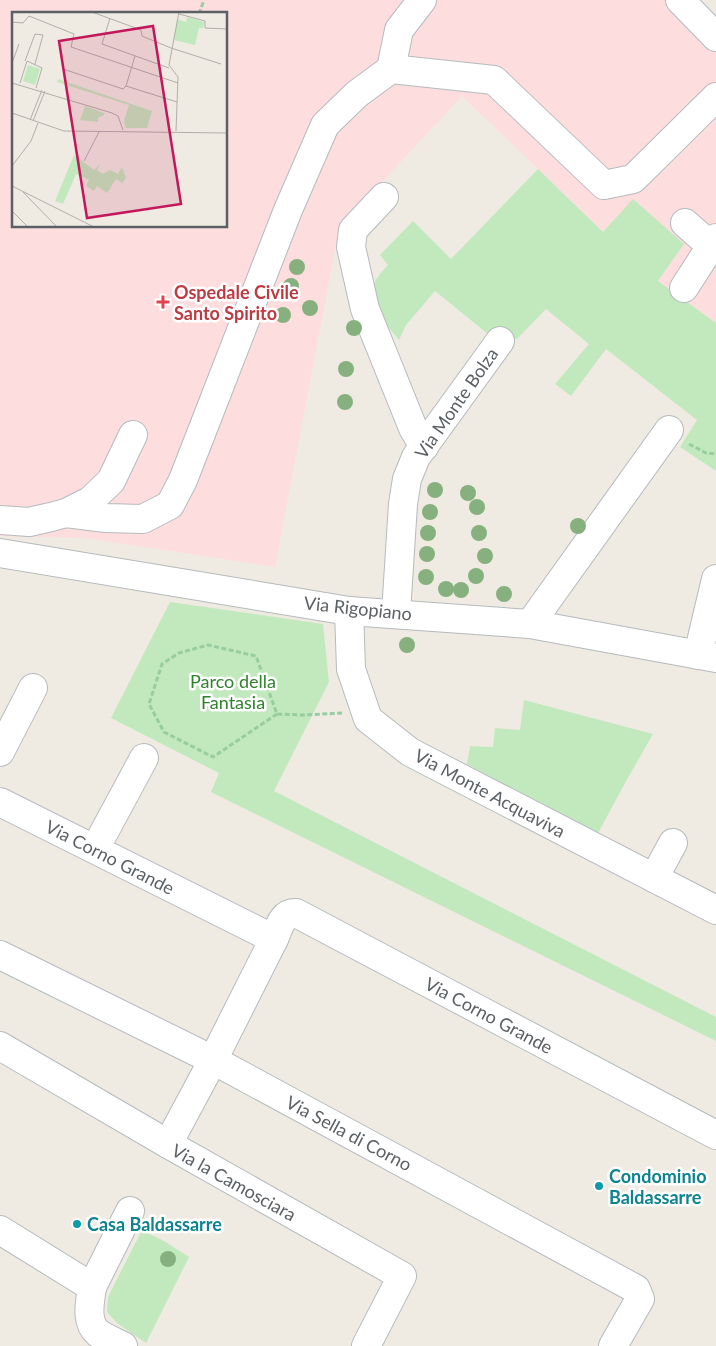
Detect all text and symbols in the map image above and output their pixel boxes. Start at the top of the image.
inset map [12,12,228,228]
place label: Ospedale Civile Santo Spirito [174,281,299,324]
marker: Ospedale Civile Santo Spirito [156,295,170,309]
street label: Via Monte Bolza [410,343,502,463]
street label: Via Rigopiano [303,591,413,625]
park label: Parco della Fantasia [190,670,276,713]
street label: Via Monte Acquaviva [411,744,569,842]
street label: Via Corno Grande [42,815,178,899]
street label: Via Corno Grande [421,972,557,1058]
street label: Via Sella di Corno [282,1091,416,1175]
street label: Via la Camosciara [168,1139,300,1225]
place label: Condominio Baldassarre [609,1165,706,1208]
marker: Condominio Baldassarre [593,1180,605,1192]
place label: Casa Baldassarre [87,1213,222,1235]
marker: Casa Baldassarre [71,1218,83,1230]

